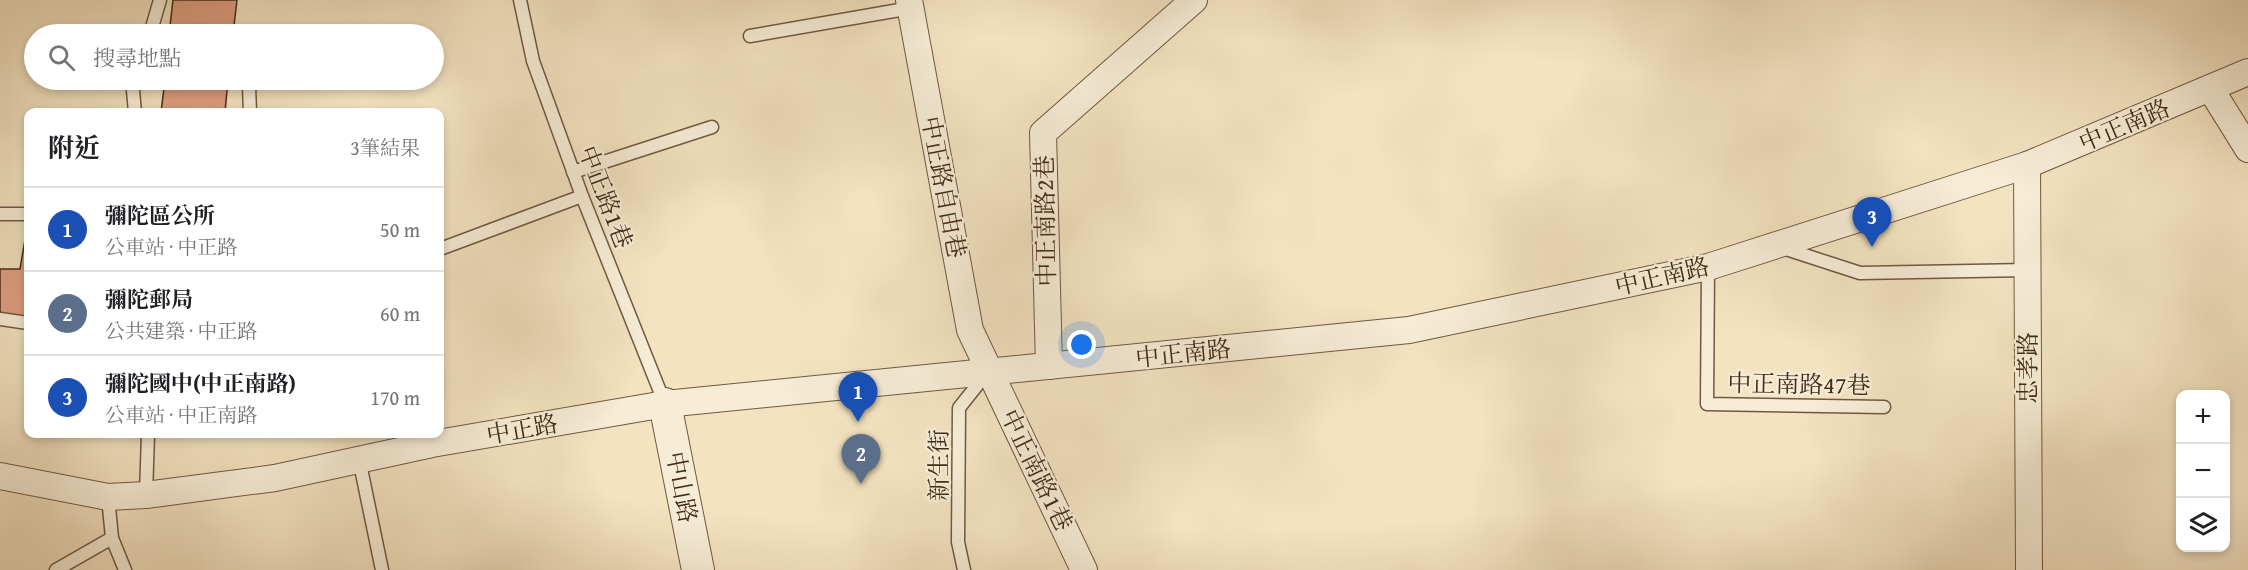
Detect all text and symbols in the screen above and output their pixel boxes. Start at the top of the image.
search box [24,24,444,90]
icon: search [45,41,78,74]
text: 搜尋地點 [93,42,181,74]
street label: 中正南路 [2073,90,2175,160]
street label: 中正路自由巷 [913,113,975,261]
text: 附近 [48,128,100,167]
text: 3筆結果 [350,133,420,162]
street label: 中正路1巷 [570,141,642,253]
street label: 中正南路2巷 [1026,155,1064,287]
pin: 3 [1852,198,1892,247]
text: 彌陀區公所 [105,199,215,231]
text: 1 [62,215,73,244]
text: 50 m [380,215,420,244]
text: 公車站 · 中正路 [105,232,237,261]
street label: 中正南路 [1611,248,1713,304]
text: 彌陀郵局 [105,283,193,315]
text: 2 [62,299,73,328]
text: 60 m [380,299,420,328]
text: 公共建築 · 中正路 [105,316,257,345]
your location [1067,330,1096,359]
street label: 中正南路 [1133,331,1233,375]
street label: 忠孝路 [2010,332,2045,404]
street label: 中正南路47巷 [1727,365,1871,403]
text: 彌陀國中(中正南路) [105,367,296,399]
pin: 1 [838,372,878,422]
text: 3 [62,383,73,412]
text: 170 m [370,383,420,412]
map controls [2176,390,2230,552]
button: + [2176,390,2230,444]
text: 公車站 · 中正南路 [105,400,257,429]
street label: 中正南路1巷 [992,403,1082,537]
street label: 中正路 [484,406,560,452]
street label: 新生街 [921,429,956,501]
pin: 2 [842,434,880,484]
button: − [2176,444,2230,498]
street label: 中山路 [658,448,706,526]
button: layers [2176,498,2230,552]

